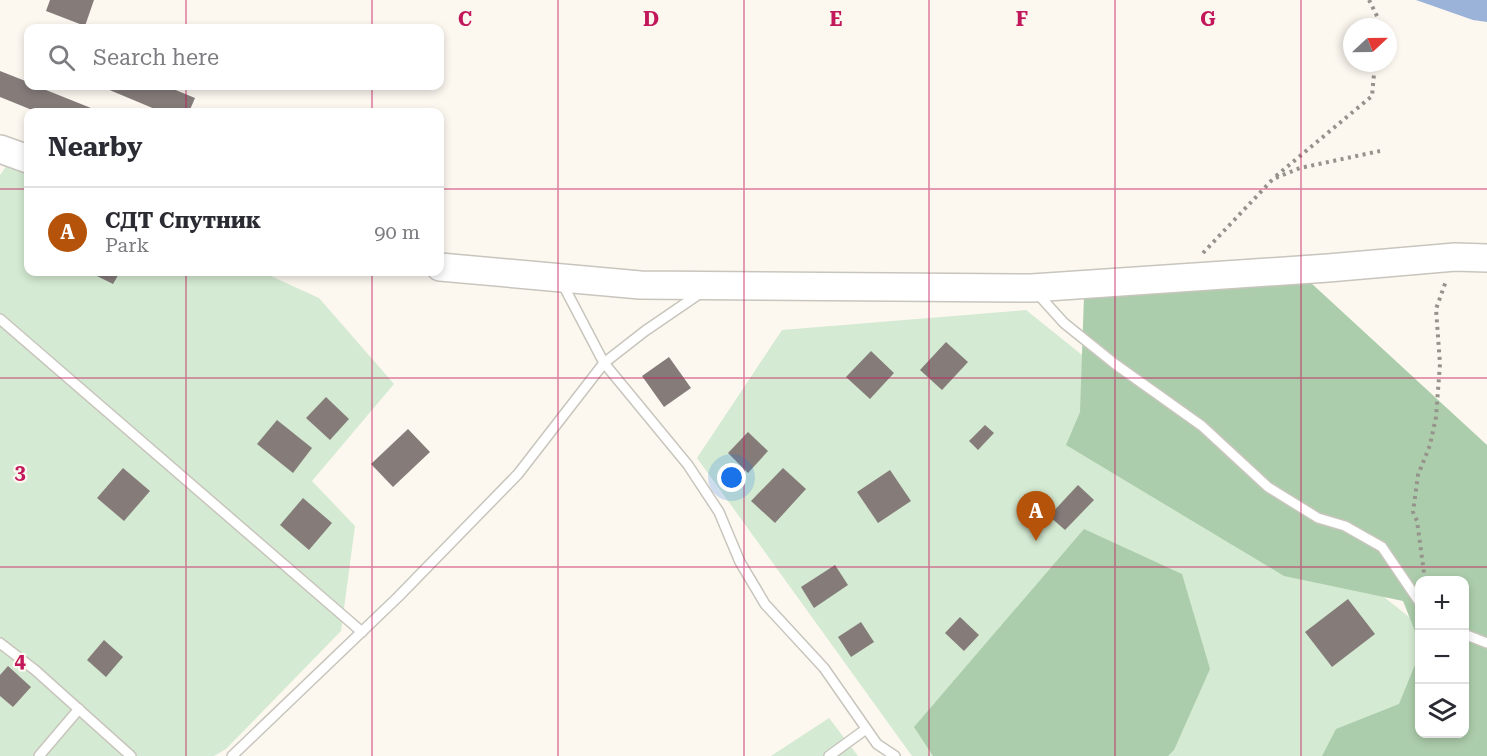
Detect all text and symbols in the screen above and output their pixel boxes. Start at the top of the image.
text: C [458,7,472,31]
text: D [643,7,659,31]
text: E [830,7,843,31]
text: F [1016,7,1028,31]
text: G [1200,7,1216,31]
north arrow [1343,18,1397,72]
search box [24,24,444,90]
icon: search [45,41,78,74]
text: Search here [93,45,219,70]
text: Nearby [48,132,142,162]
text: СДТ Спутник [105,208,261,233]
text: A [60,220,75,244]
text: 90 m [374,220,420,244]
text: Park [105,233,149,257]
text: 3 [14,460,26,484]
your location [717,463,746,492]
pin: A [1016,492,1056,541]
map controls [1415,576,1469,738]
button: + [1415,576,1469,630]
button: − [1415,630,1469,684]
text: 4 [14,649,26,673]
button: layers [1415,684,1469,738]

